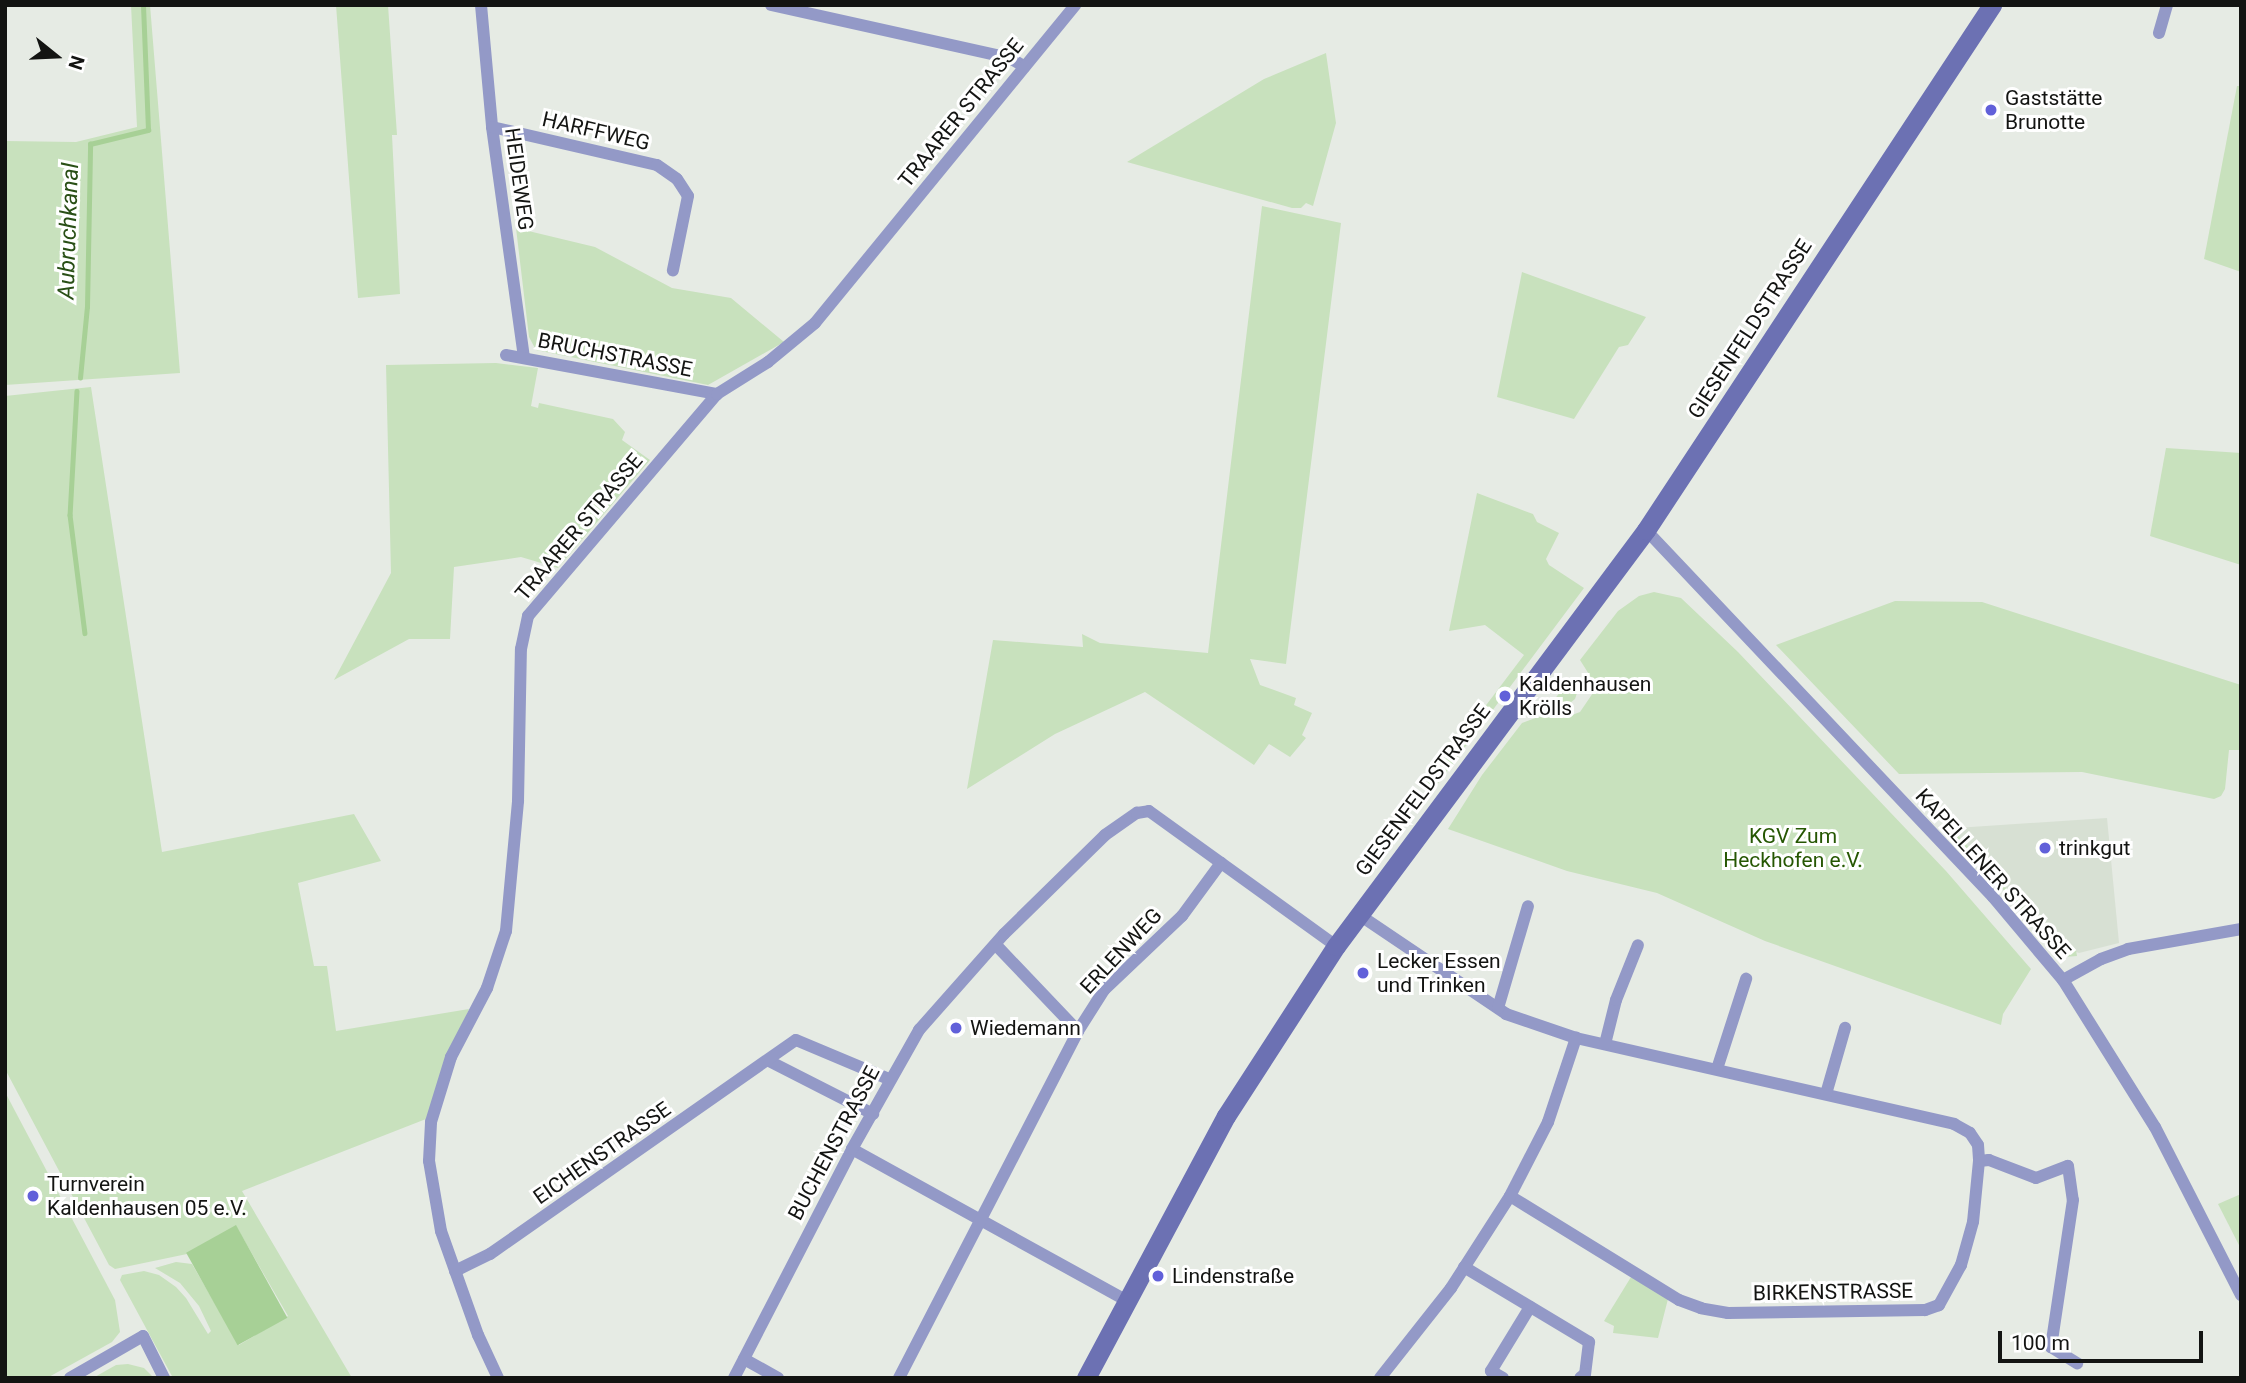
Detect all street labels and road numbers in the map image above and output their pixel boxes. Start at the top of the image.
street label: TRAARER STRASSE [893,33,1029,193]
street label: HARFFWEG [540,106,652,156]
street label: HEIDEWEG [499,126,539,232]
street label: GIESENFELDSTRASSE [1683,235,1817,423]
street label: BRUCHSTRASSE [536,328,694,382]
street label: TRAARER STRASSE [510,448,648,606]
street label: GIESENFELDSTRASSE [1350,699,1496,881]
street label: KAPELLENER STRASSE [1910,784,2076,964]
street label: ERLENWEG [1075,903,1167,999]
street label: BUCHENSTRASSE [783,1062,885,1224]
street label: EICHENSTRASSE [529,1096,675,1210]
street label: BIRKENSTRASSE [1753,1278,1913,1306]

